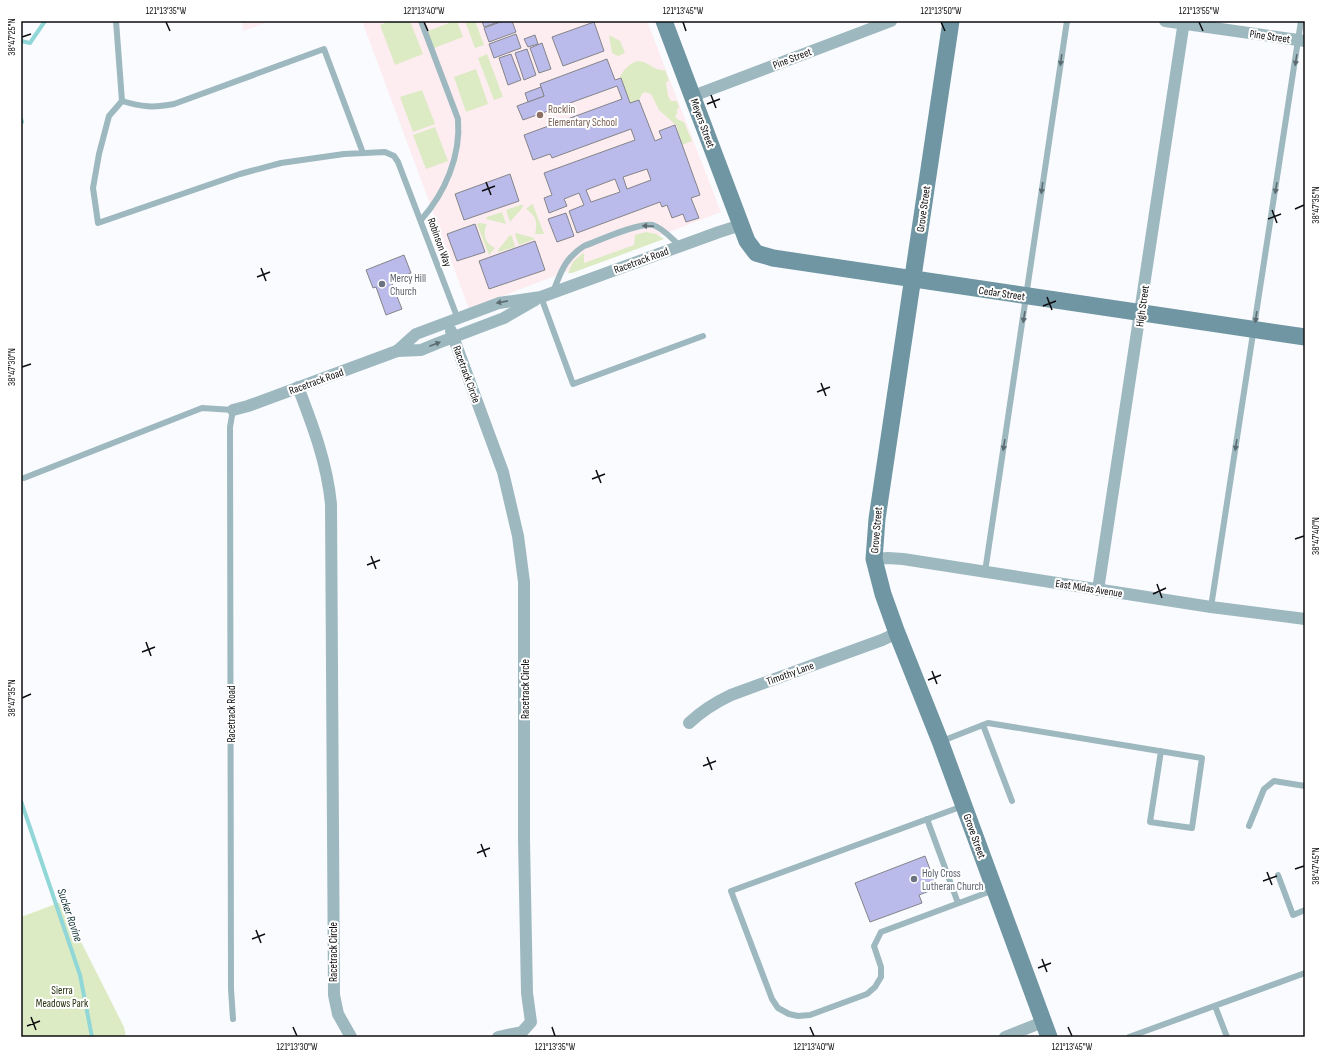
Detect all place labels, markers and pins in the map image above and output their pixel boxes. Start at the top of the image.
place label: Rocklin Elementary School [548,103,617,129]
marker: Rocklin Elementary School [535,110,545,120]
place label: Mercy Hill Church [390,272,426,298]
marker: Mercy Hill Church [377,279,387,289]
place label: Holy Cross Lutheran Church [922,867,984,893]
marker: Holy Cross Lutheran Church [909,874,919,884]

